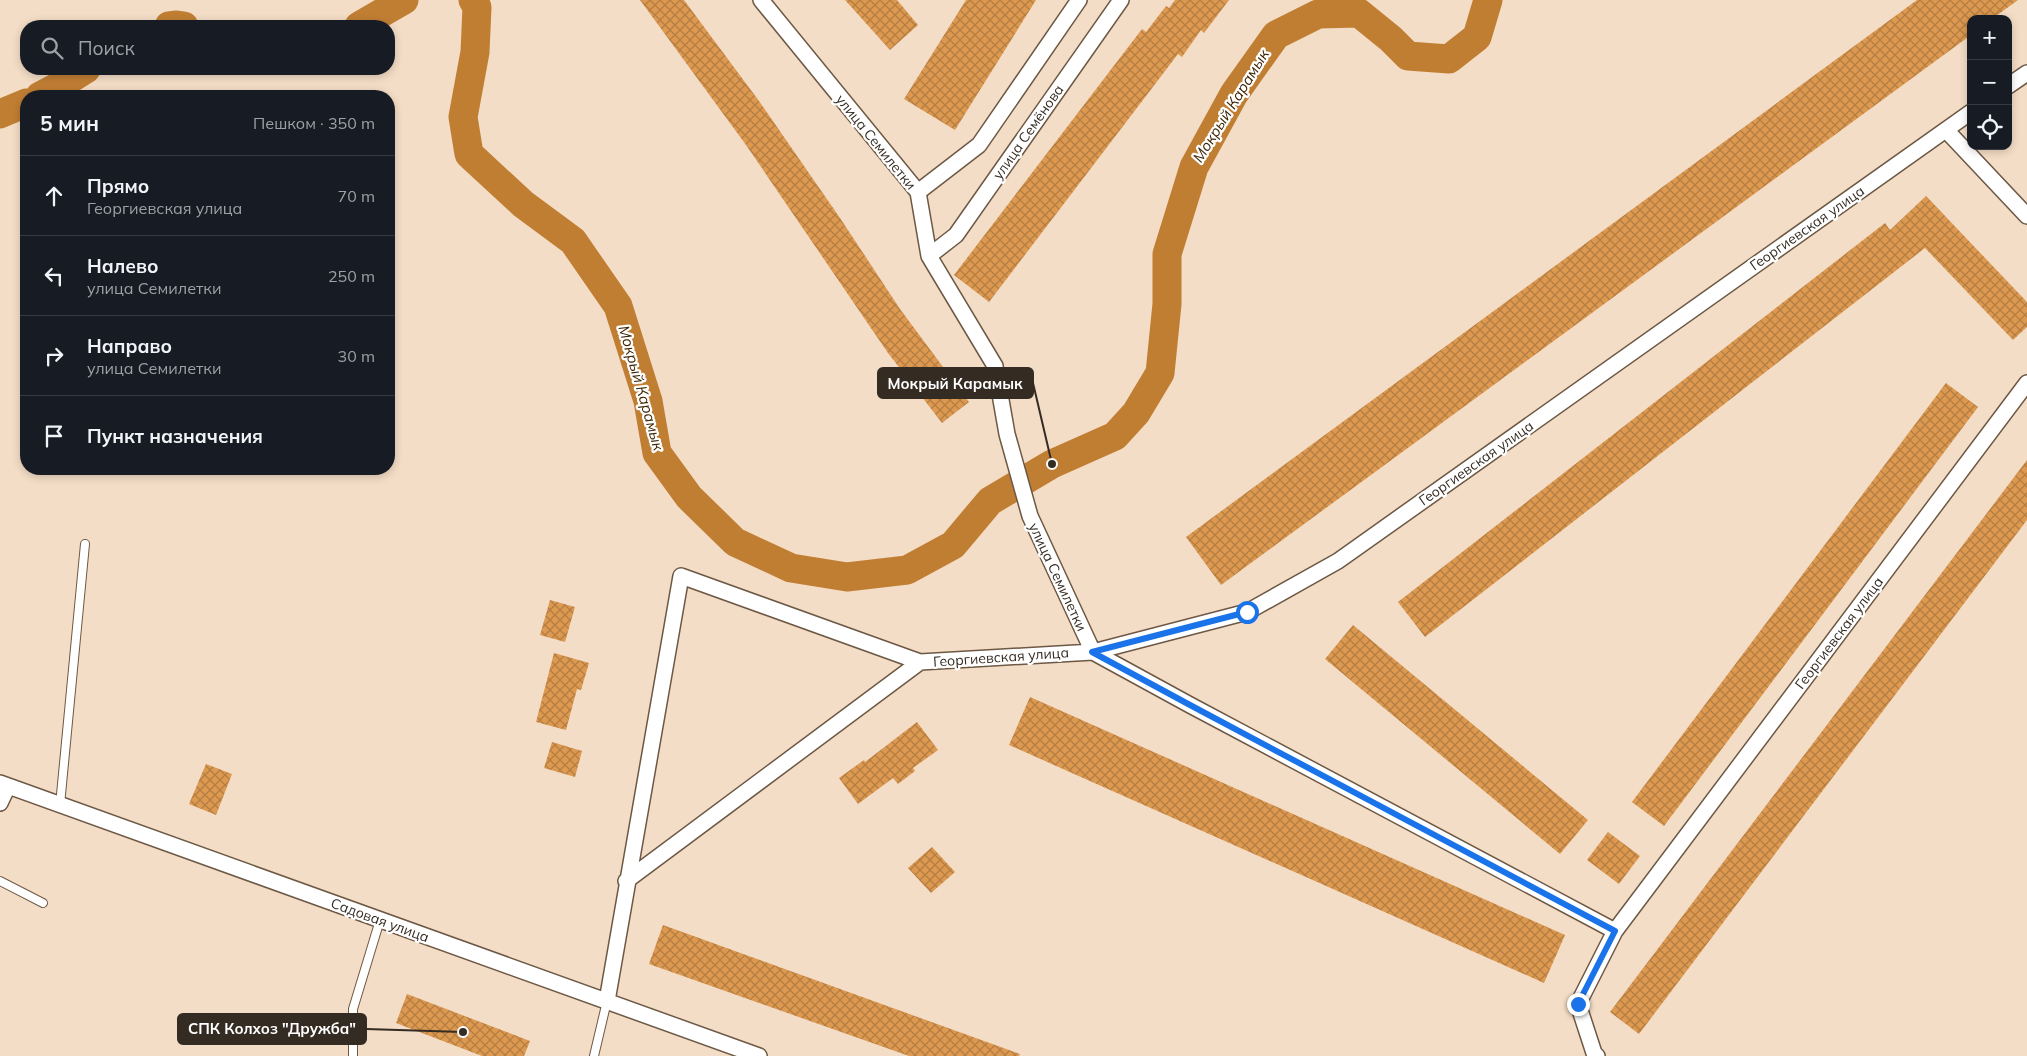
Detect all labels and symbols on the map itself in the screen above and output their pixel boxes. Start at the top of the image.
water label: Мокрый Карамык [1188,45,1273,166]
street label: улица Семёнова [989,81,1067,183]
street label: улица Семилетки [832,91,920,193]
street label: Георгиевская улица [1746,182,1868,274]
water label: Мокрый Карамык [615,323,669,454]
callout: Мокрый Карамык [878,368,1033,398]
text: Мокрый Карамык [887,374,1023,393]
street label: Георгиевская улица [1415,417,1537,509]
street label: улица Семилетки [1025,520,1091,634]
street label: Георгиевская улица [1791,573,1887,693]
route start [1236,601,1259,624]
street label: Георгиевская улица [933,643,1069,671]
street label: Садовая улица [328,894,432,946]
route end [1567,993,1590,1016]
callout: СПК Колхоз "Дружба" [178,1014,366,1044]
text: СПК Колхоз "Дружба" [188,1019,356,1038]

